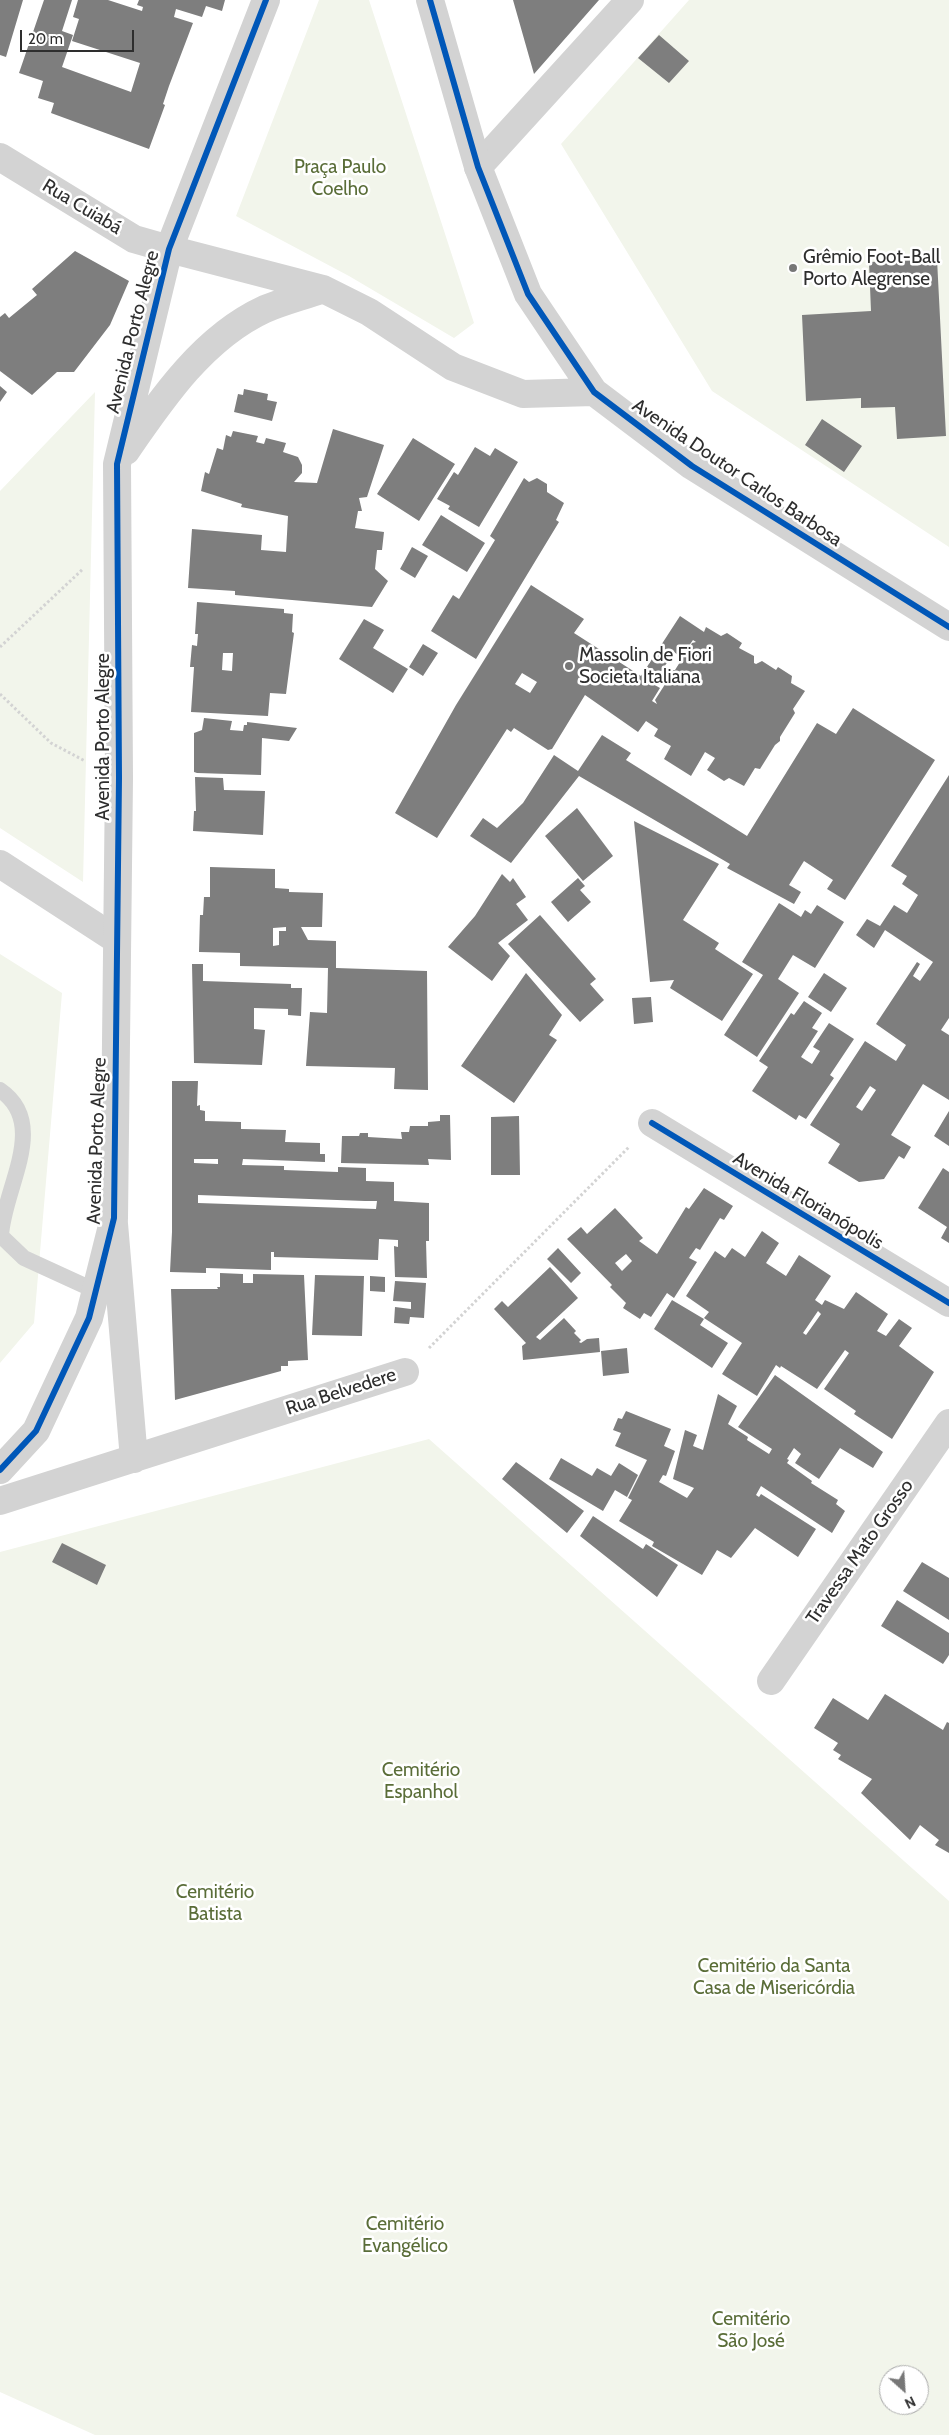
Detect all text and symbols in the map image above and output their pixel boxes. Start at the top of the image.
scale bar [22,20,136,52]
text: 20 m [28,30,63,48]
park label: Praça Paulo Coelho [294,156,386,200]
street label: Rua Cuiabá [38,174,126,240]
place label: Grêmio Foot-Ball Porto Alegrense [803,246,940,290]
street label: Avenida Porto Alegre [102,248,164,416]
marker: Grêmio Foot-Ball Porto Alegrense [787,262,799,274]
street label: Avenida Doutor Carlos Barbosa [628,394,846,552]
place label: Massolin de Fiori Societa Italiana [579,644,712,688]
street label: Avenida Porto Alegre [92,653,114,821]
marker: Massolin de Fiori Societa Italiana [563,660,575,672]
street label: Avenida Porto Alegre [83,1057,111,1225]
street label: Avenida Florianópolis [729,1147,887,1255]
street label: Rua Belvedere [283,1363,399,1421]
street label: Travessa Mato Grosso [801,1475,919,1629]
park label: Cemitério Espanhol [382,1759,460,1803]
park label: Cemitério Batista [176,1881,254,1925]
park label: Cemitério da Santa Casa de Misericórdia [693,1955,855,1999]
park label: Cemitério Evangélico [362,2213,448,2257]
park label: Cemitério São José [712,2308,790,2352]
north arrow [879,2365,929,2415]
text: N [902,2392,919,2413]

